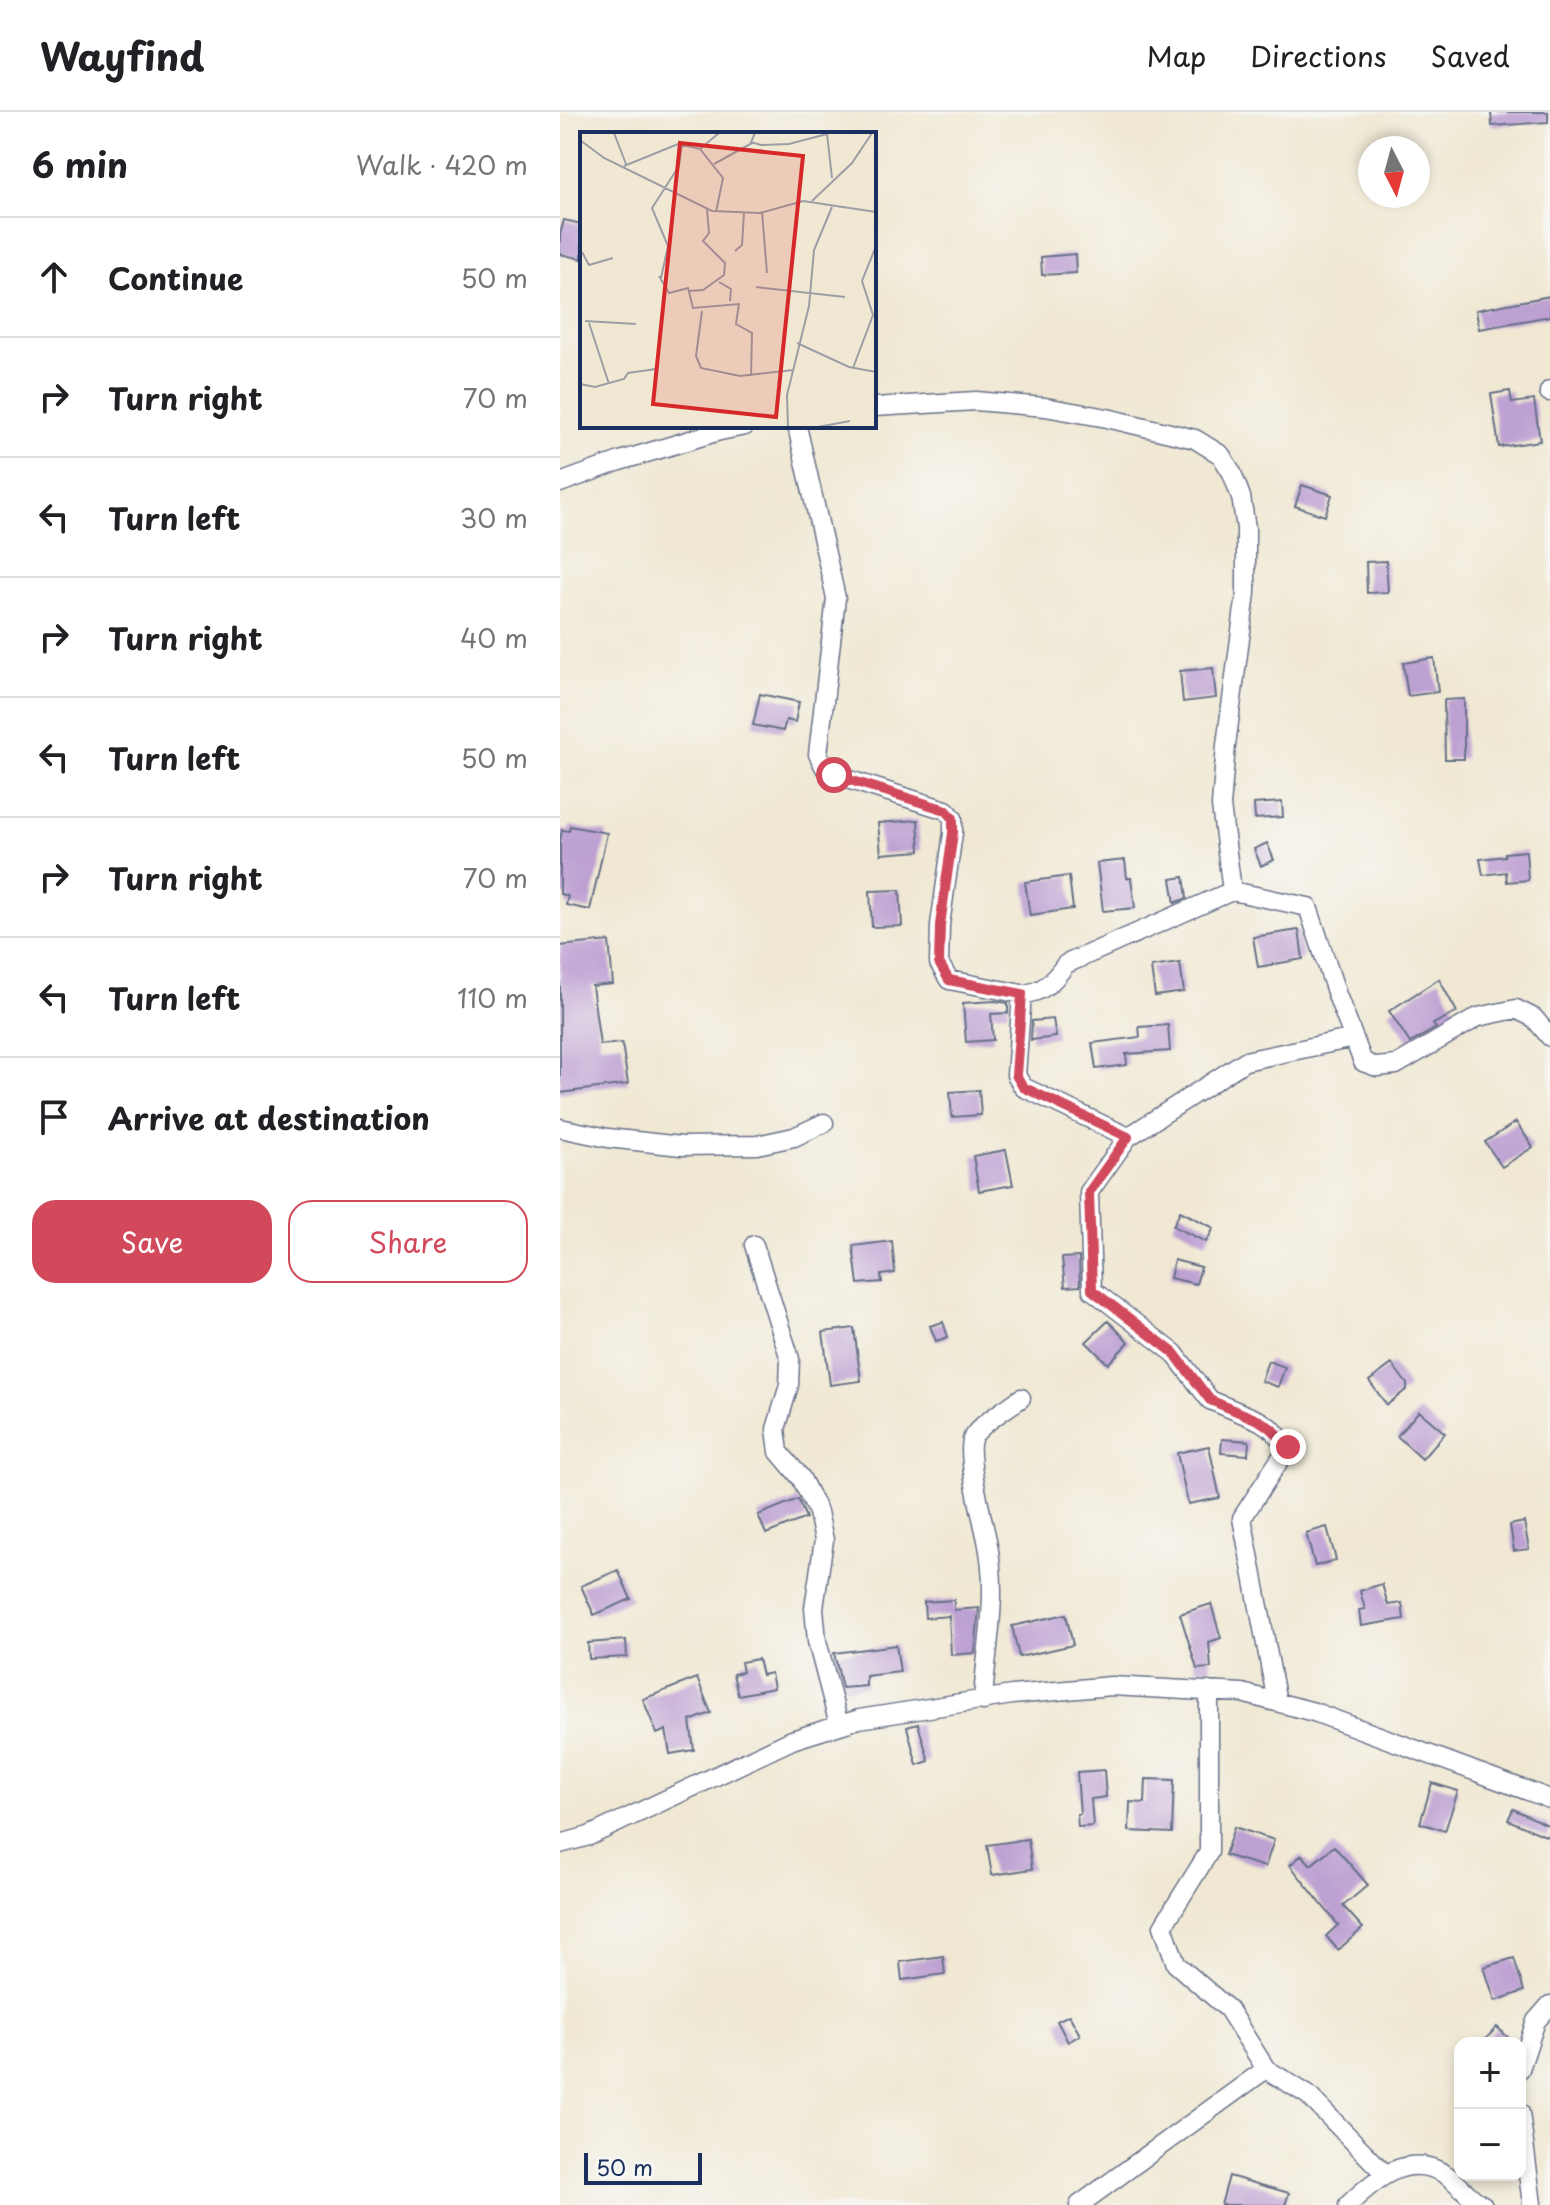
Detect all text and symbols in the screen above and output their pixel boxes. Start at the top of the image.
text: Wayfind [40,27,204,84]
text: Map [1147,34,1206,77]
text: Directions [1250,34,1387,77]
text: Saved [1431,34,1510,77]
inset map [580,132,876,428]
north arrow [1358,136,1430,208]
text: 6 min [32,138,128,190]
text: Walk · 420 m [356,145,528,184]
icon: ahead [32,255,76,299]
text: Continue [108,255,243,300]
text: 50 m [461,258,528,297]
icon: right [32,375,76,419]
text: Turn right [108,375,263,420]
text: 70 m [463,378,528,417]
icon: left [32,495,76,539]
text: Turn left [108,495,240,540]
text: 30 m [460,498,528,537]
icon: right [32,615,76,659]
text: Turn right [108,615,263,660]
text: 40 m [460,618,528,657]
icon: left [32,735,76,779]
text: Turn left [108,735,240,780]
text: 50 m [461,738,528,777]
route start [816,757,852,793]
icon: right [32,855,76,899]
text: Turn right [108,855,263,900]
text: 70 m [463,858,528,897]
icon: left [32,975,76,1019]
text: Turn left [108,975,240,1020]
text: 110 m [457,978,528,1017]
icon: arrive [32,1095,76,1139]
text: Arrive at destination [108,1095,430,1140]
button: Save [32,1200,272,1283]
button: Share [288,1200,528,1283]
route end [1270,1429,1306,1465]
map controls [1454,2037,1526,2181]
button: + [1454,2037,1526,2109]
button: − [1454,2109,1526,2181]
scale bar [584,2149,702,2185]
text: 50 m [596,2150,653,2183]

